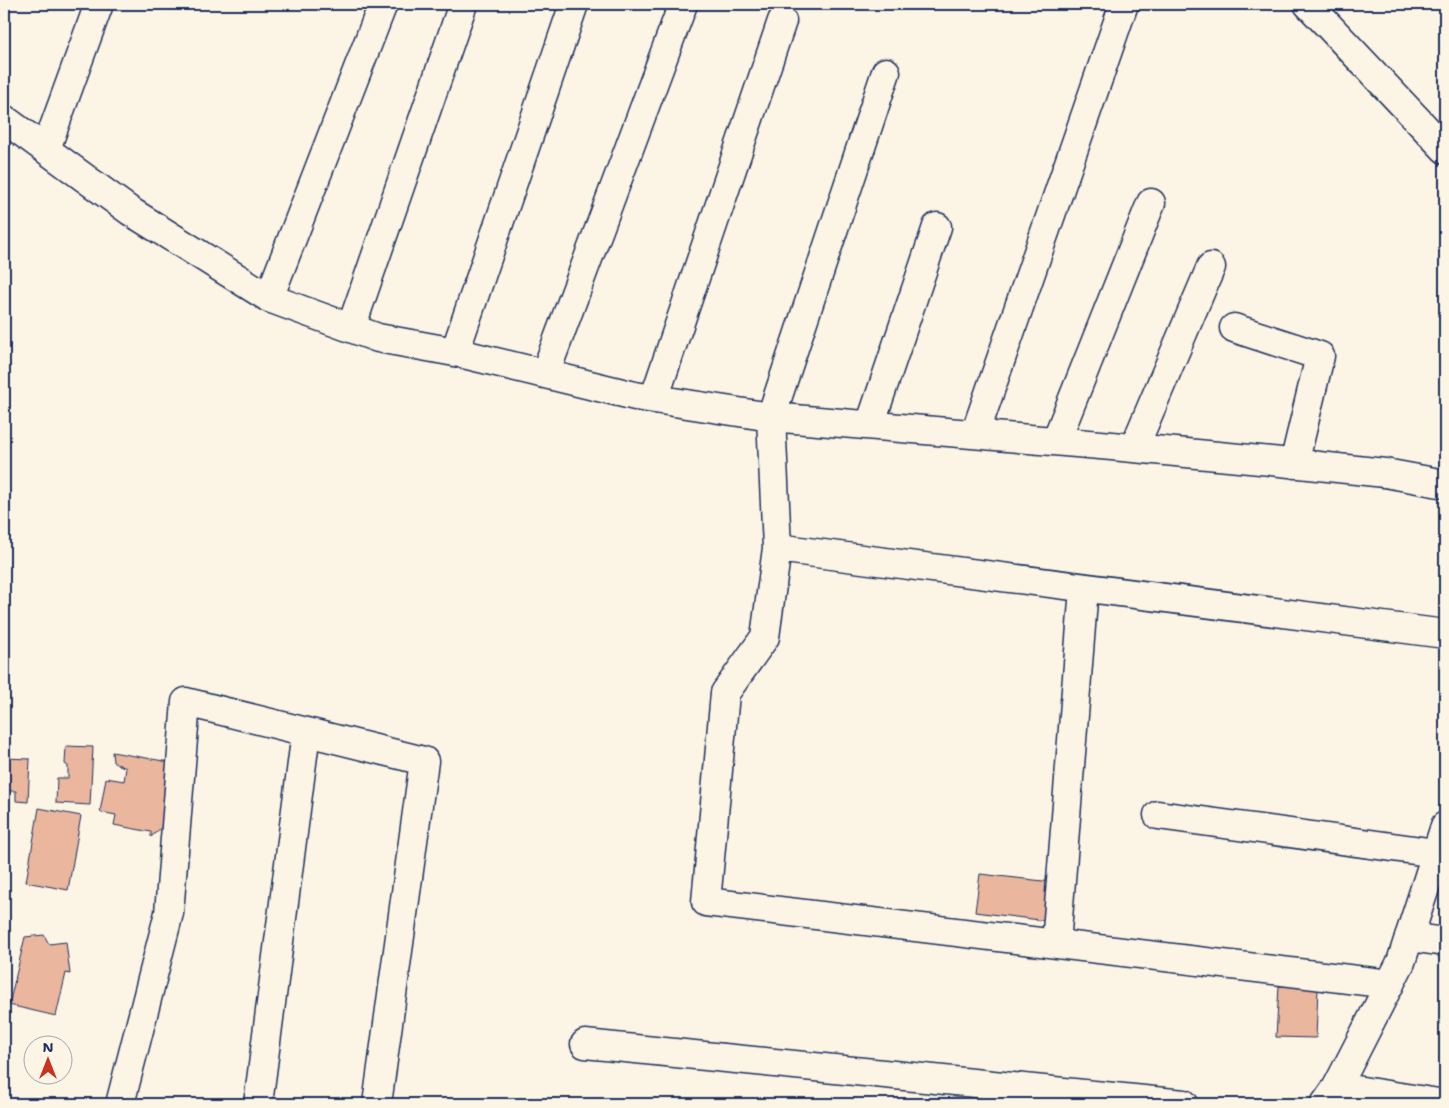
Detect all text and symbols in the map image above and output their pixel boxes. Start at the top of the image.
north arrow [22,1036,72,1086]
text: N [42,1038,54,1056]

